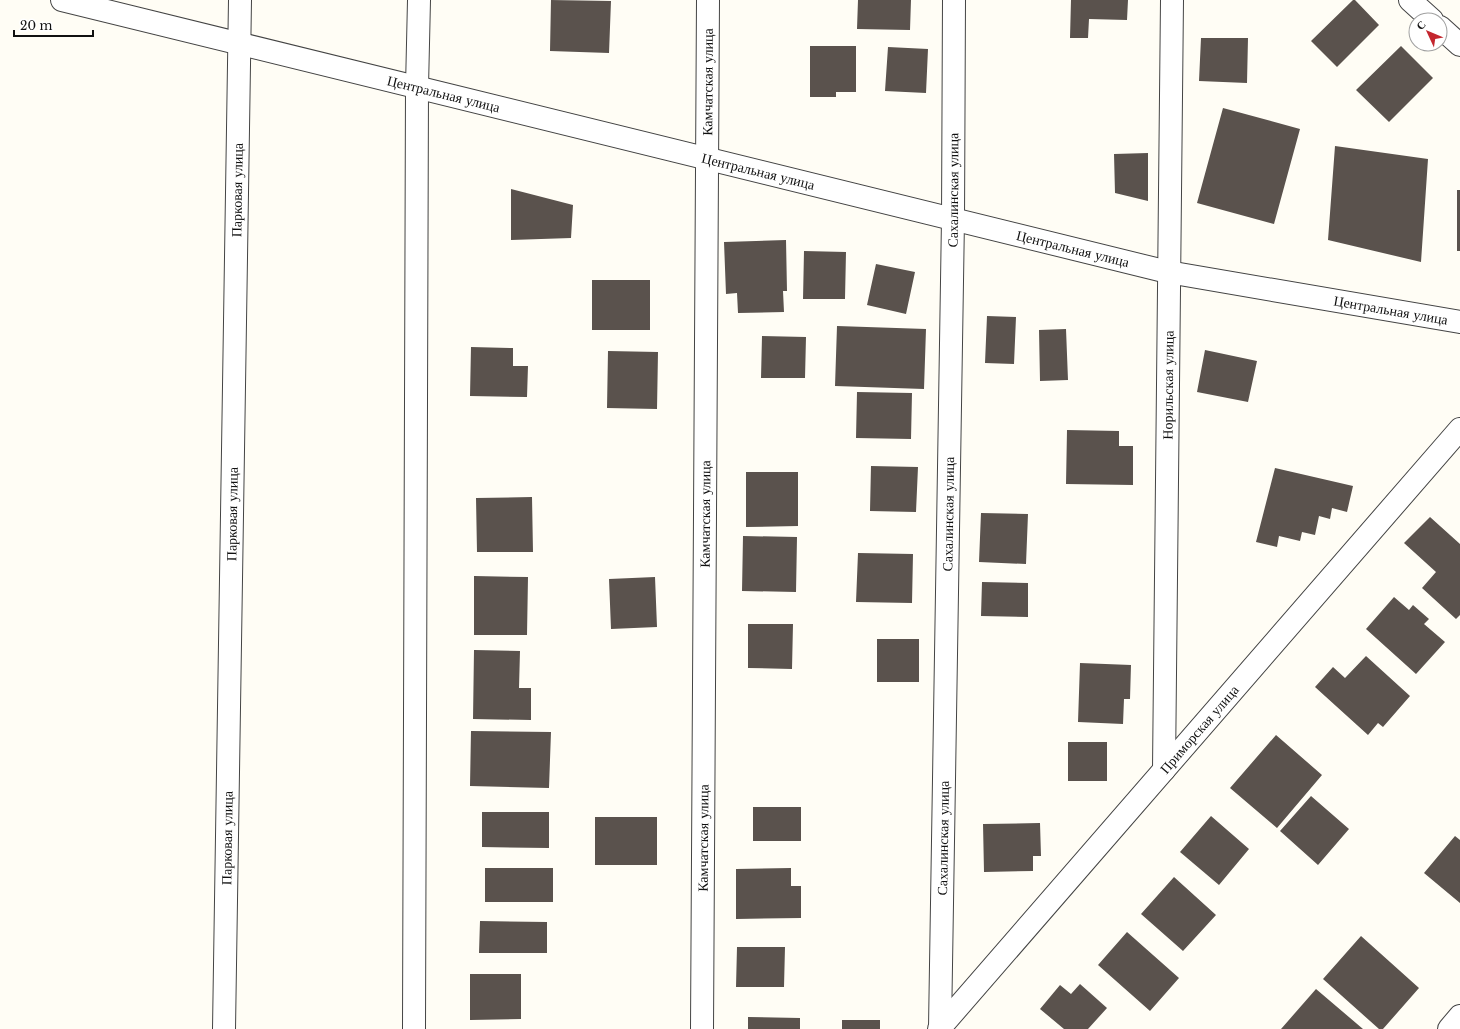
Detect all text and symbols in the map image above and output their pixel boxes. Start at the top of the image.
scale bar [14,12,93,38]
north arrow [1408,12,1448,52]
text: С [1413,17,1429,33]
text: 20 m [20,18,52,33]
street label: Камчатская улица [698,27,717,136]
street label: Центральная улица [385,71,503,117]
street label: Сахалинская улица [944,132,962,248]
street label: Парковая улица [227,142,247,237]
street label: Центральная улица [700,149,817,194]
street label: Центральная улица [1015,226,1132,271]
street label: Центральная улица [1332,292,1450,329]
street label: Норильская улица [1158,330,1178,440]
street label: Сахалинская улица [938,456,958,572]
street label: Камчатская улица [696,459,714,568]
street label: Парковая улица [222,466,242,561]
street label: Приморская улица [1156,681,1243,777]
street label: Сахалинская улица [933,780,953,896]
street label: Камчатская улица [694,783,712,892]
street label: Парковая улица [217,790,237,885]

